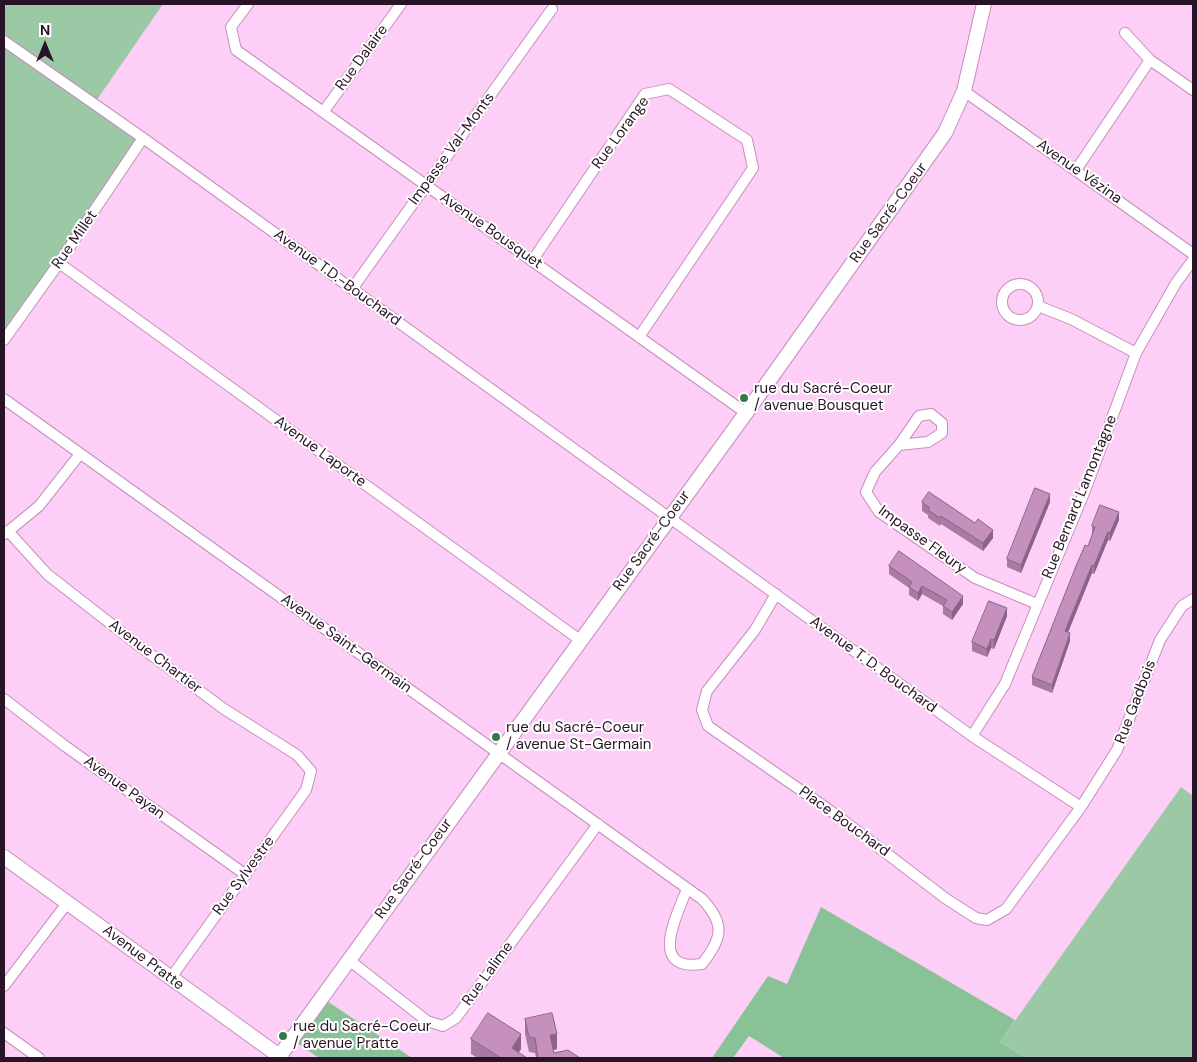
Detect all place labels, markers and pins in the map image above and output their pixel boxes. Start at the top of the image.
place label: rue du Sacré-Coeur / avenue Bousquet [754,380,892,415]
marker: rue du Sacré-Coeur / avenue Bousquet [738,392,750,404]
place label: rue du Sacré-Coeur / avenue St-Germain [506,719,651,754]
marker: rue du Sacré-Coeur / avenue St-Germain [490,731,502,743]
place label: rue du Sacré-Coeur / avenue Pratte [293,1018,431,1053]
marker: rue du Sacré-Coeur / avenue Pratte [277,1030,289,1042]

